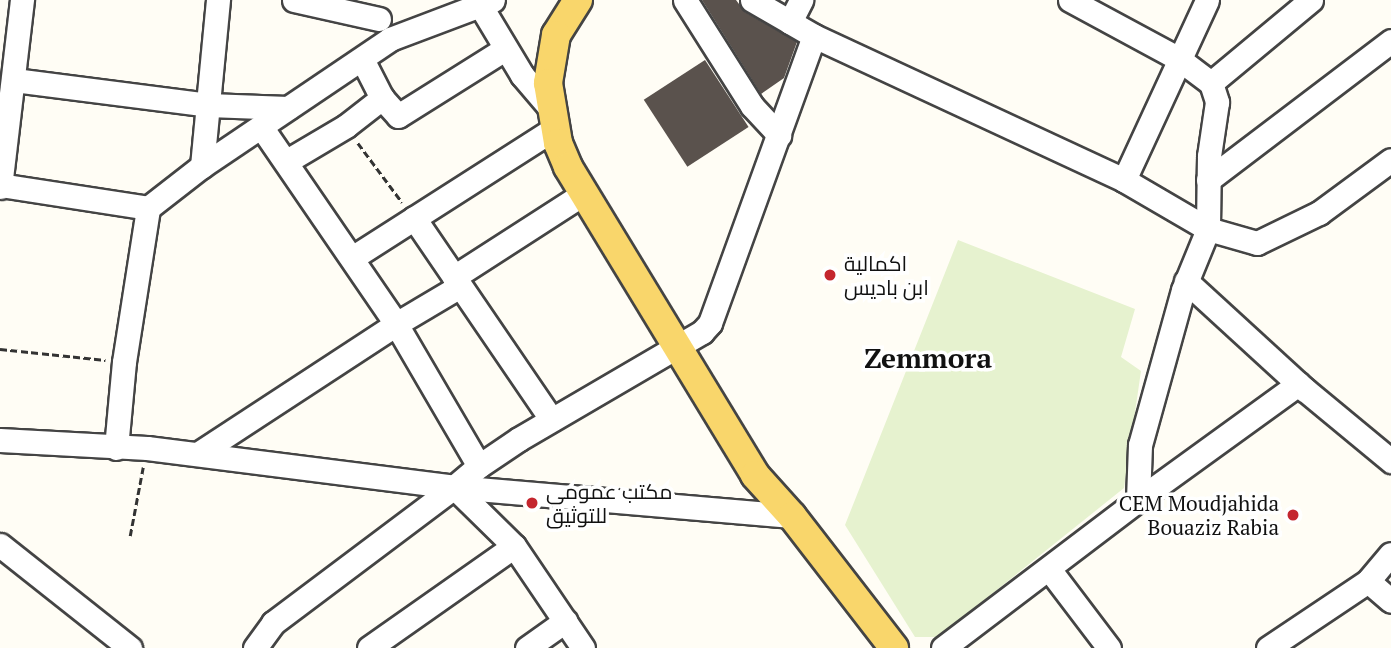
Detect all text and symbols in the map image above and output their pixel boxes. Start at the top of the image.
place label: اكمالية ابن باديس [844,250,929,300]
marker: اكمالية ابن باديس [822,267,838,283]
district label: Zemmora [864,341,992,375]
place label: مكتب عمومي للتوثيق [546,478,673,528]
place label: CEM Moudjahida Bouaziz Rabia [1119,490,1279,540]
marker: مكتب عمومي للتوثيق [524,495,540,511]
marker: CEM Moudjahida Bouaziz Rabia [1285,507,1301,523]

